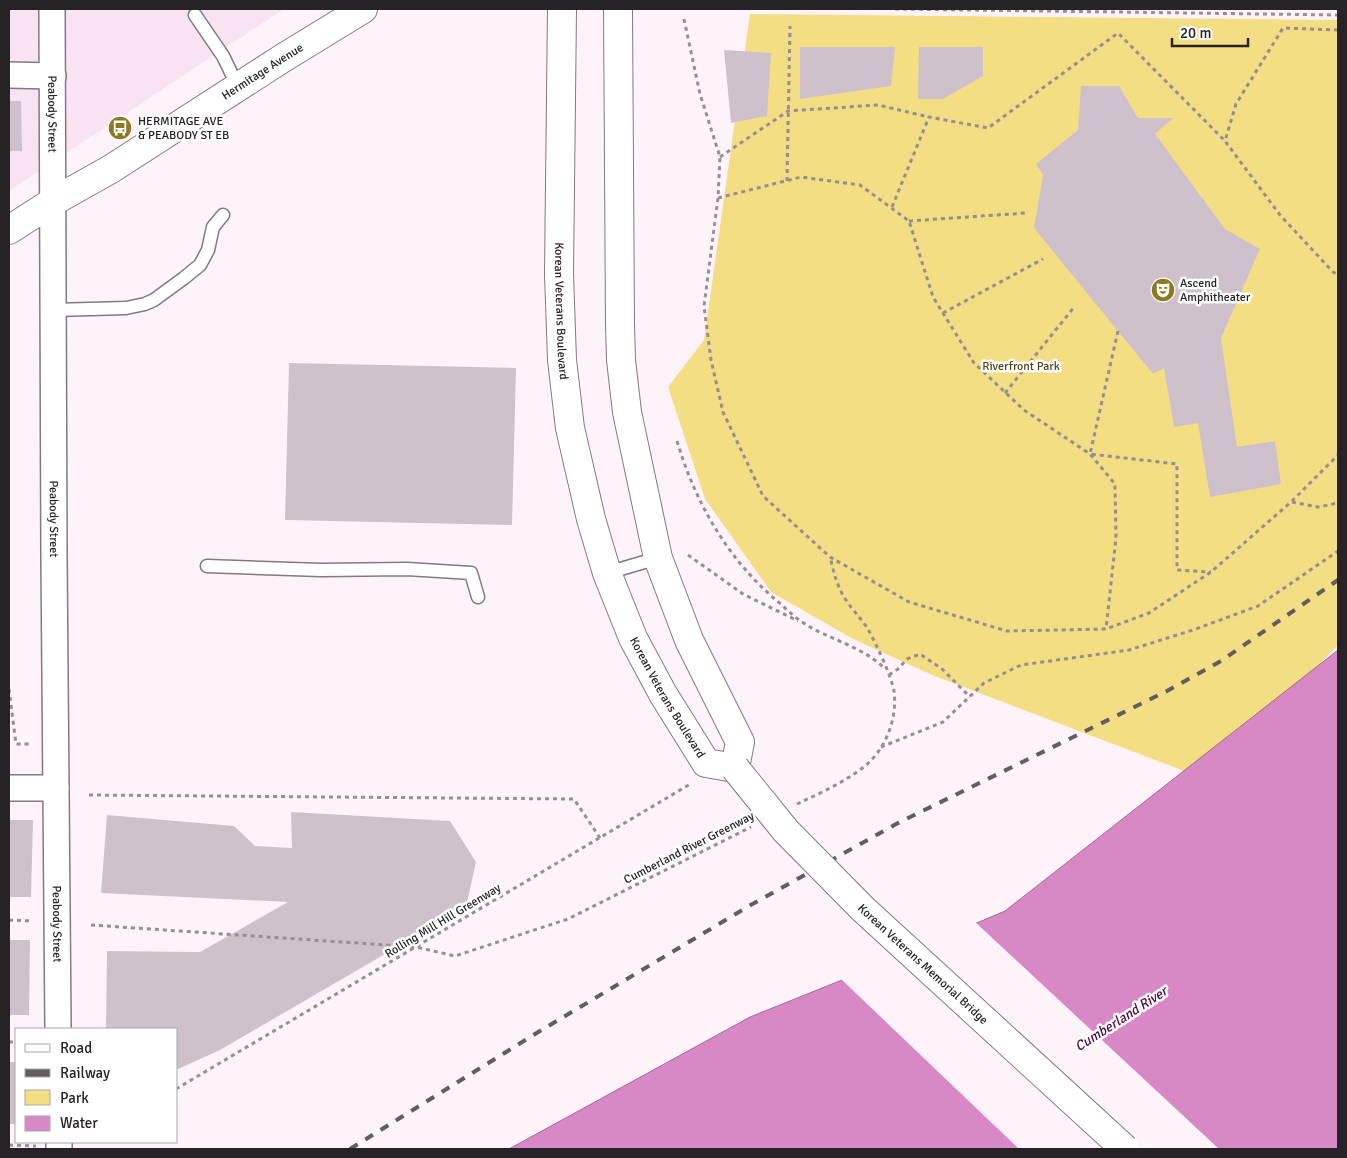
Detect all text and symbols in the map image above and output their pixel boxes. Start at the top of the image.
scale bar [1172,15,1248,47]
text: 20 m [1180,24,1211,42]
street label: Hermitage Avenue [219,40,306,103]
street label: Peabody Street [45,75,60,153]
place label: HERMITAGE AVE & PEABODY ST EB [138,114,229,143]
bus stop icon: HERMITAGE AVE & PEABODY ST EB [107,115,133,141]
street label: Korean Veterans Boulevard [551,242,572,380]
place label: Ascend Amphitheater [1180,276,1251,305]
theatre icon: Ascend Amphitheater [1150,277,1176,303]
park label: Riverfront Park [982,359,1060,374]
street label: Peabody Street [46,480,62,558]
street label: Korean Veterans Boulevard [626,634,709,761]
street label: Cumberland River Greenway [621,808,757,887]
street label: Rolling Mill Hill Greenway [382,880,504,962]
street label: Peabody Street [49,885,65,963]
street label: Korean Veterans Memorial Bridge [855,901,991,1027]
water label: Cumberland River [1072,982,1172,1055]
legend [15,1028,178,1143]
text: Road [60,1039,92,1057]
text: Railway [60,1064,110,1082]
text: Park [60,1089,89,1107]
text: Water [60,1114,98,1132]

